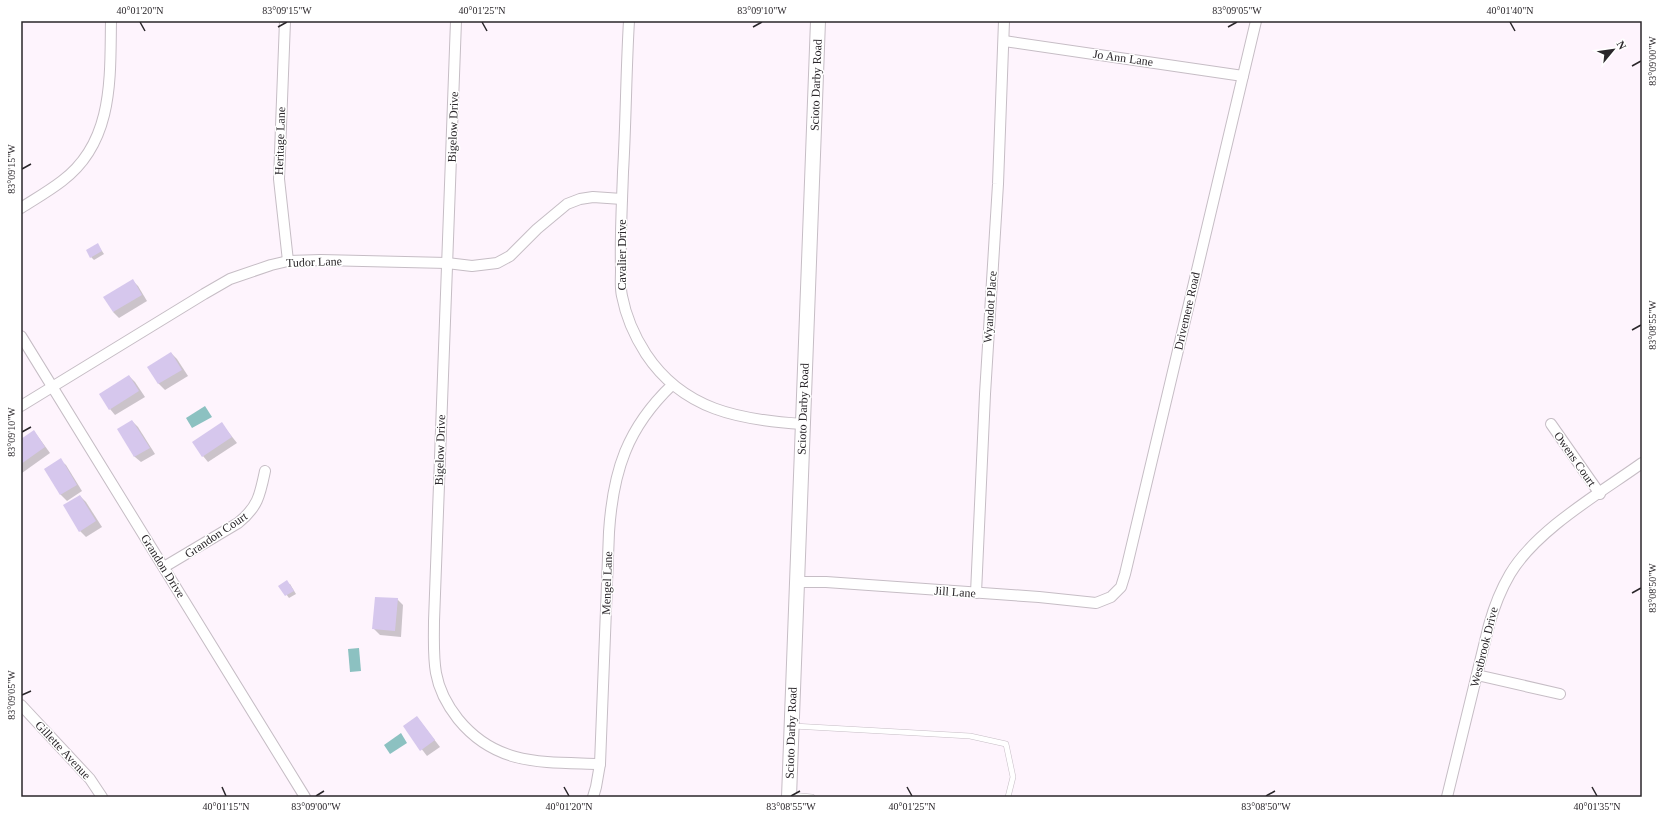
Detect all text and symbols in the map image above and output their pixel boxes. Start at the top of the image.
text: 40°01'20"N [116,5,164,16]
text: 83°09'15"W [262,5,312,16]
text: 40°01'25"N [458,5,506,16]
text: 83°09'10"W [737,5,787,16]
text: 83°09'05"W [1212,5,1262,16]
text: 40°01'40"N [1486,5,1534,16]
north arrow [1593,30,1633,70]
text: 83°09'00"W [1647,36,1658,86]
street label: Scioto Darby Road [807,39,825,131]
text: N [1615,39,1629,52]
street label: Jo Ann Lane [1092,47,1154,69]
street label: Bigelow Drive [445,91,461,163]
street label: Heritage Lane [272,107,288,175]
text: 83°09'15"W [6,144,17,194]
street label: Cavalier Drive [615,220,629,290]
street label: Tudor Lane [286,254,342,270]
street label: Wyandot Place [980,270,1000,344]
street label: Drivemere Road [1171,271,1203,351]
text: 83°08'55"W [1647,300,1658,350]
street label: Scioto Darby Road [794,363,812,455]
text: 83°09'10"W [6,407,17,457]
street label: Bigelow Drive [432,414,448,486]
street label: Owens Court [1551,429,1599,490]
street label: Grandon Court [182,509,250,561]
street label: Grandon Drive [138,532,188,600]
street label: Mengel Lane [599,551,615,615]
text: 83°08'50"W [1647,563,1658,613]
street label: Jill Lane [934,584,976,600]
street label: Westbrook Drive [1467,606,1501,688]
text: 83°09'05"W [6,670,17,720]
street label: Scioto Darby Road [782,687,800,779]
street label: Gillette Avenue [32,718,94,782]
text: 40°01'15"N [202,801,250,812]
text: 83°09'00"W [291,801,341,812]
text: 40°01'20"N [545,801,593,812]
text: 83°08'55"W [766,801,816,812]
text: 40°01'25"N [888,801,936,812]
text: 83°08'50"W [1241,801,1291,812]
text: 40°01'35"N [1573,801,1621,812]

